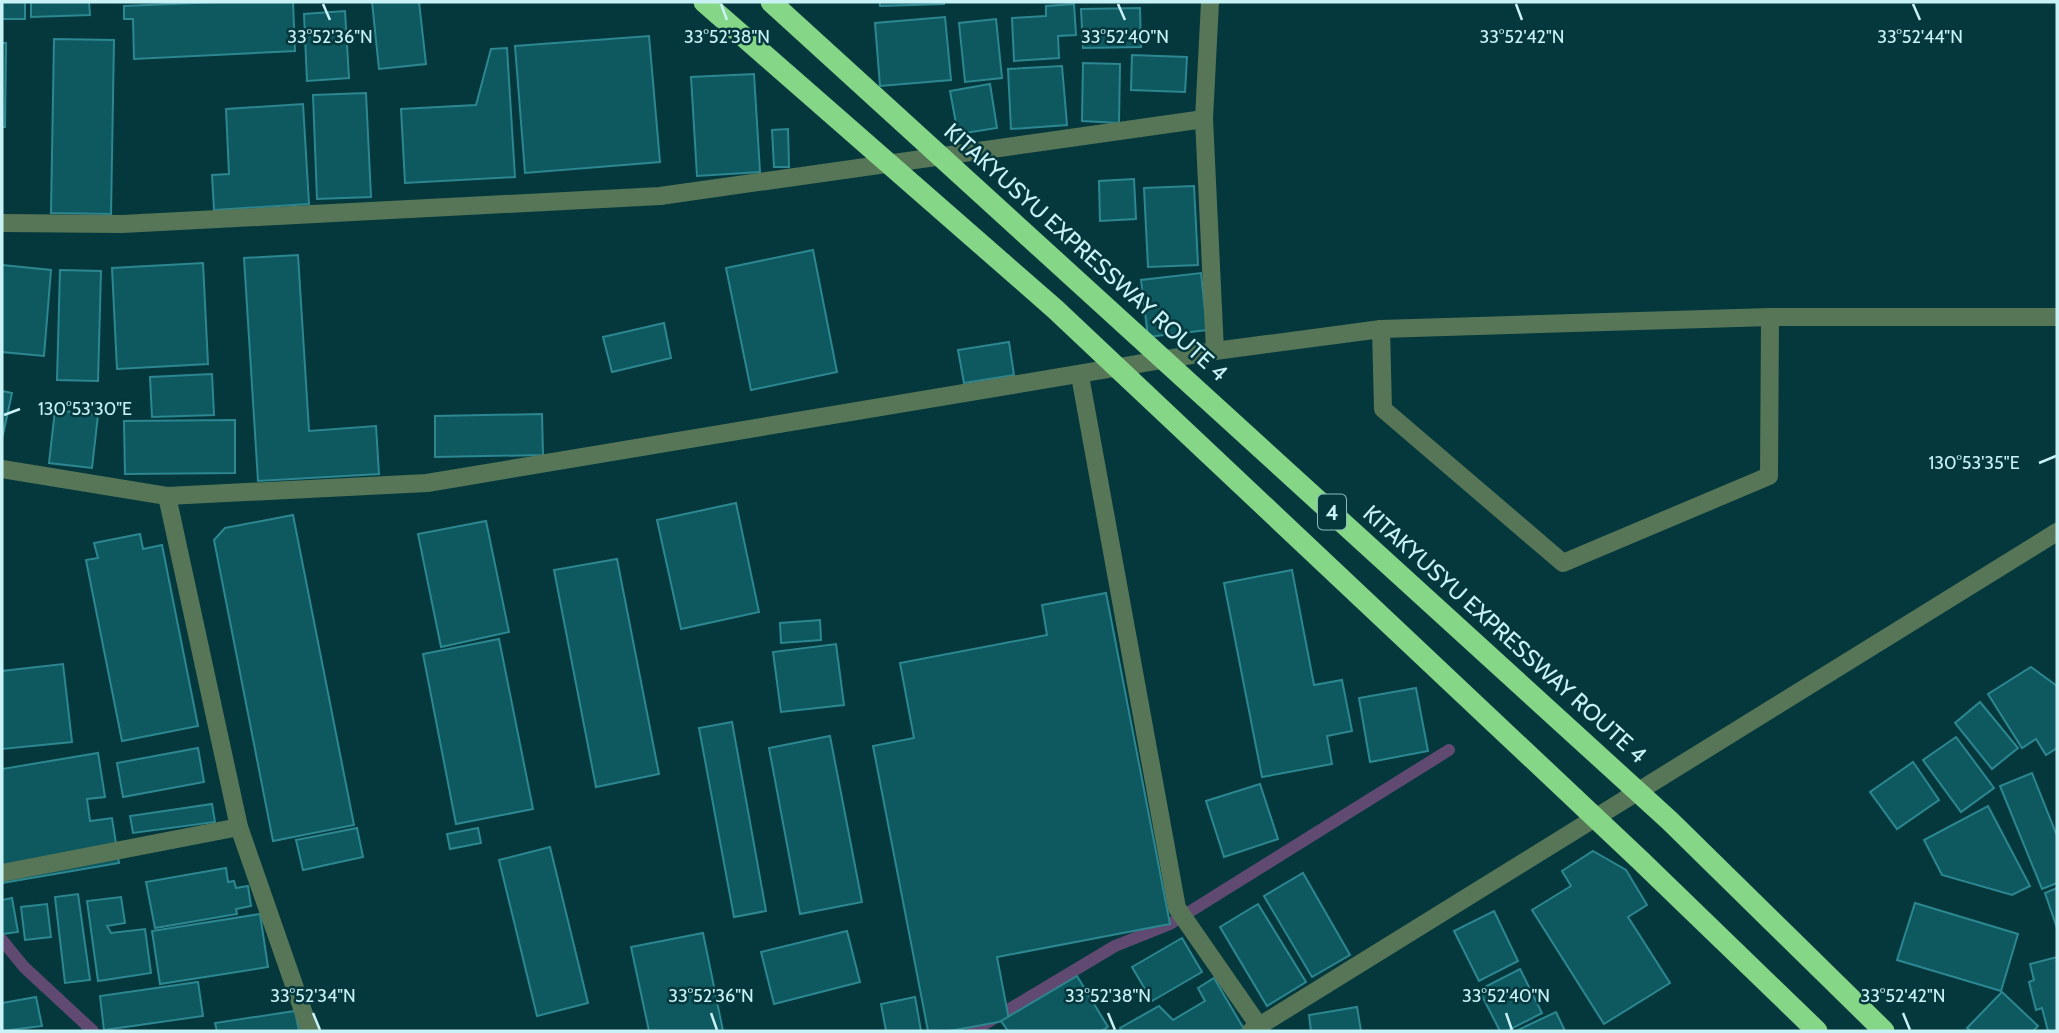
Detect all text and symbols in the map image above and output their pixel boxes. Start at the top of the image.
text: 33°52'36"N [287,26,373,48]
text: 33°52'38"N [684,26,770,48]
text: 33°52'40"N [1081,26,1169,48]
text: 33°52'42"N [1480,26,1564,48]
text: 33°52'44"N [1877,26,1963,48]
street label: KITAKYUSYU EXPRESSWAY ROUTE 4 [939,117,1233,387]
text: 130°53'30"E [38,398,132,420]
text: 130°53'35"E [1928,452,2020,474]
road number: 4 [1318,494,1346,530]
street label: KITAKYUSYU EXPRESSWAY ROUTE 4 [1358,499,1652,769]
text: 33°52'34"N [270,985,356,1007]
text: 33°52'36"N [668,985,754,1007]
text: 33°52'38"N [1065,985,1151,1007]
text: 33°52'40"N [1462,985,1550,1007]
text: 33°52'42"N [1861,985,1945,1007]

